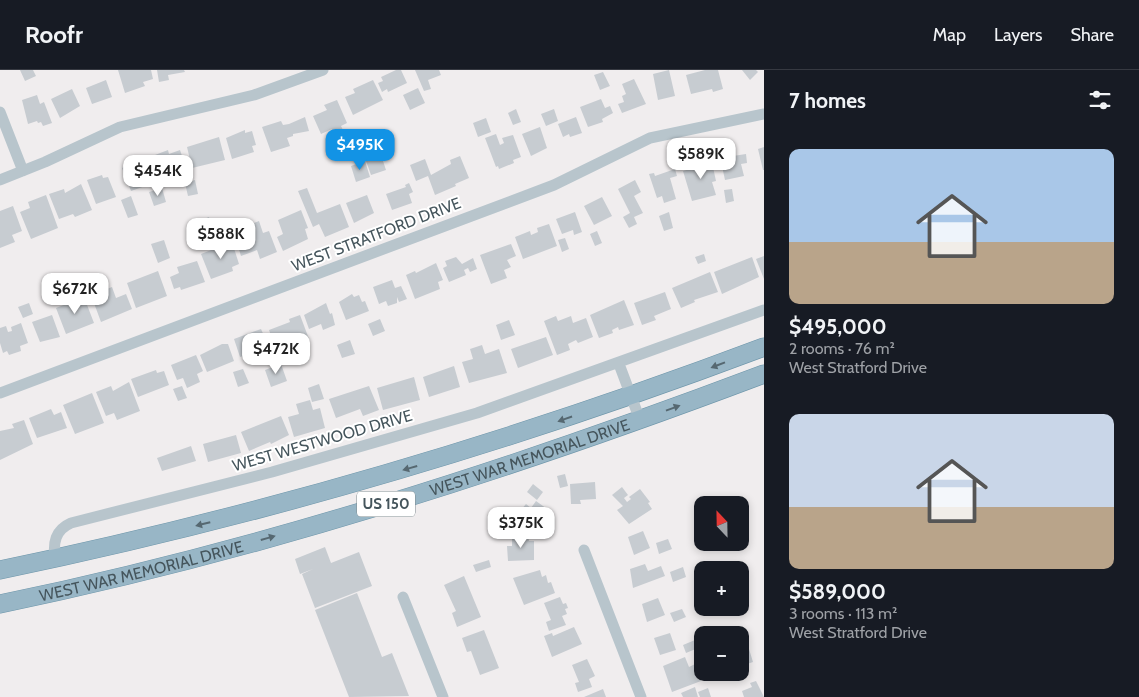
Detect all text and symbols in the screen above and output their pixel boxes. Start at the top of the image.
text: Roofr [25,20,83,49]
text: Map [933,24,966,46]
text: Layers [994,24,1043,46]
text: Share [1071,24,1114,46]
icon: filters [1086,86,1114,114]
text: 7 homes [789,88,866,113]
pin: $495K [325,128,395,171]
text: $495K [337,135,383,154]
pin: $589K [666,138,736,180]
text: $589K [678,144,724,163]
pin: $454K [123,154,193,197]
text: $454K [134,161,182,180]
icon: home [907,181,997,271]
street label: WEST STRATFORD DRIVE [289,193,464,276]
pin: $588K [186,218,256,260]
text: $588K [197,224,245,243]
pin: $672K [40,272,110,315]
text: $672K [53,279,97,298]
text: $495,000 [789,314,886,339]
pin: $472K [241,332,311,375]
text: $472K [253,339,299,358]
text: 2 rooms · 76 m² [789,339,895,358]
text: West Stratford Drive [789,358,927,377]
one-way arrow [711,361,726,369]
one-way arrow [666,404,681,412]
street label: WEST WESTWOOD DRIVE [230,406,414,475]
street label: WEST WAR MEMORIAL DRIVE [428,415,632,500]
one-way arrow [557,415,572,423]
icon: home [907,446,997,536]
one-way arrow [403,464,418,472]
road number: US 150 [357,492,415,516]
north arrow [694,496,749,551]
map controls [694,496,749,681]
pin: $375K [486,506,556,549]
text: $375K [499,513,543,532]
one-way arrow [195,520,210,528]
one-way arrow [261,534,276,542]
street label: WEST WAR MEMORIAL DRIVE [37,537,246,605]
button: + [694,561,749,616]
text: $589,000 [789,579,886,604]
text: 3 rooms · 113 m² [789,604,897,623]
text: West Stratford Drive [789,623,927,642]
button: − [694,626,749,681]

